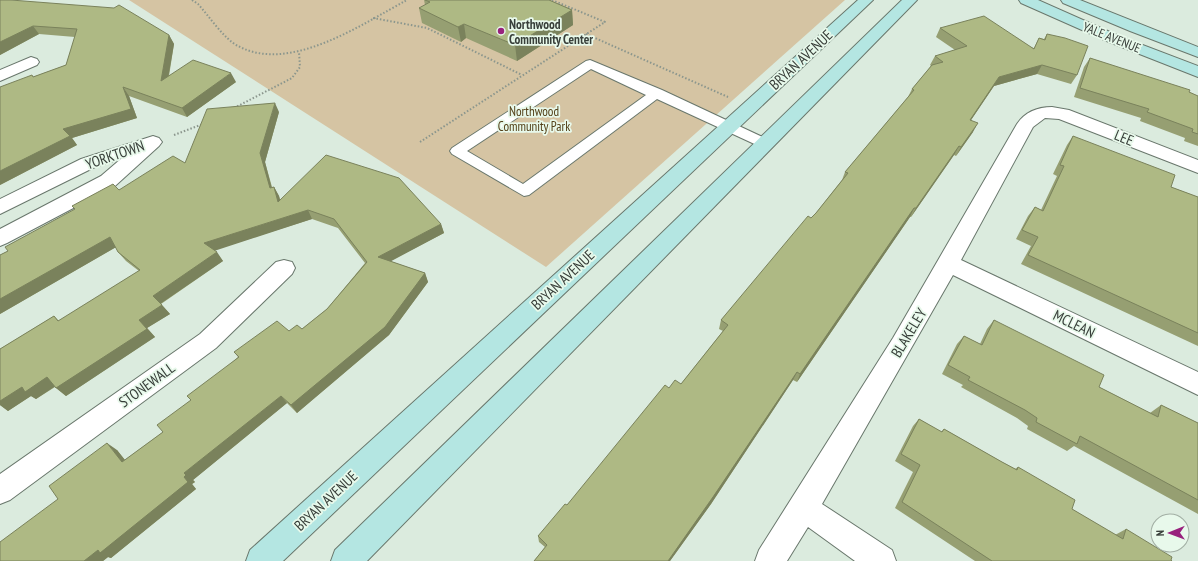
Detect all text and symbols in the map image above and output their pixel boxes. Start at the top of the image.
place label: Northwood Community Center [509,16,593,48]
street label: YALE AVENUE [1080,18,1143,57]
marker: Northwood Community Center [496,26,506,36]
street label: BRYAN AVENUE [765,26,836,94]
park label: Northwood Community Park [498,103,570,135]
street label: LEE [1112,125,1137,150]
street label: YORKTOWN [83,136,147,173]
street label: BRYAN AVENUE [527,246,598,314]
street label: BLAKELEY [887,305,931,361]
street label: MCLEAN [1050,305,1098,342]
street label: STONEWALL [115,357,179,411]
street label: BRYAN AVENUE [290,467,361,535]
north arrow [1150,513,1190,553]
text: N [1153,530,1167,536]

